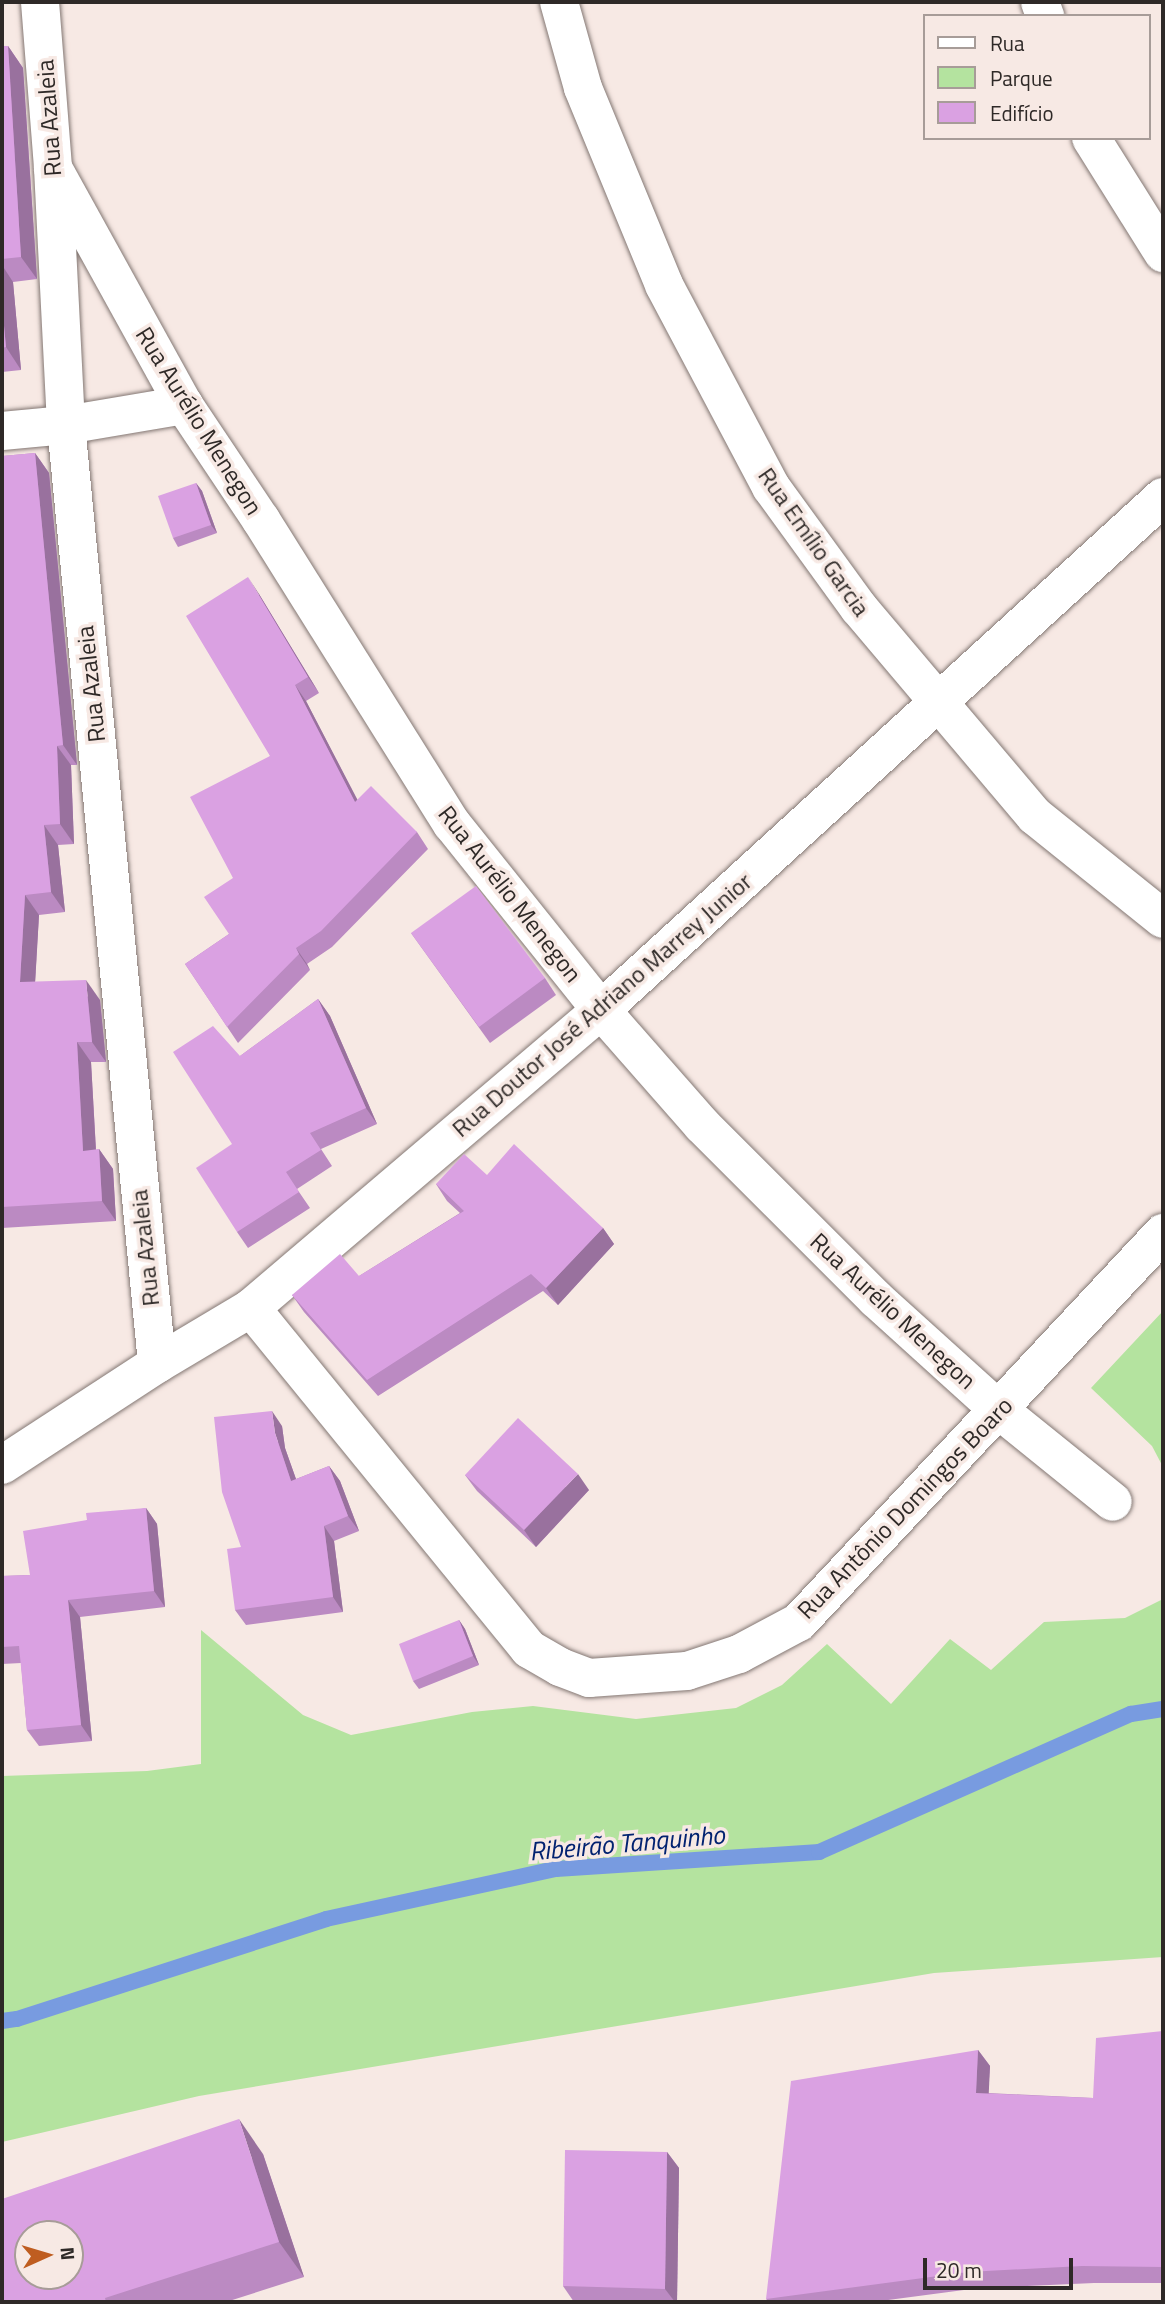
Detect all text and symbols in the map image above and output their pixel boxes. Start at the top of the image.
legend [923,14,1151,140]
text: Rua [990,27,1025,59]
street label: Rua Azaleia [31,59,67,177]
text: Parque [990,62,1053,94]
text: Edifício [990,97,1054,129]
street label: Rua Aurélio Menegon [130,322,268,520]
street label: Rua Emílio Garcia [752,462,876,622]
street label: Rua Azaleia [71,624,111,744]
street label: Rua Aurélio Menegon [432,800,588,988]
street label: Rua Doutor José Adriano Marrey Junior [446,867,758,1143]
street label: Rua Azaleia [125,1188,165,1308]
street label: Rua Aurélio Menegon [804,1227,982,1395]
street label: Rua Antônio Domingos Boaro [791,1391,1019,1625]
water label: Ribeirão Tanquinho [528,1819,726,1867]
north arrow [14,2220,84,2290]
scale bar [927,2244,1078,2288]
text: N [54,2246,83,2261]
text: 20 m [936,2254,982,2286]

